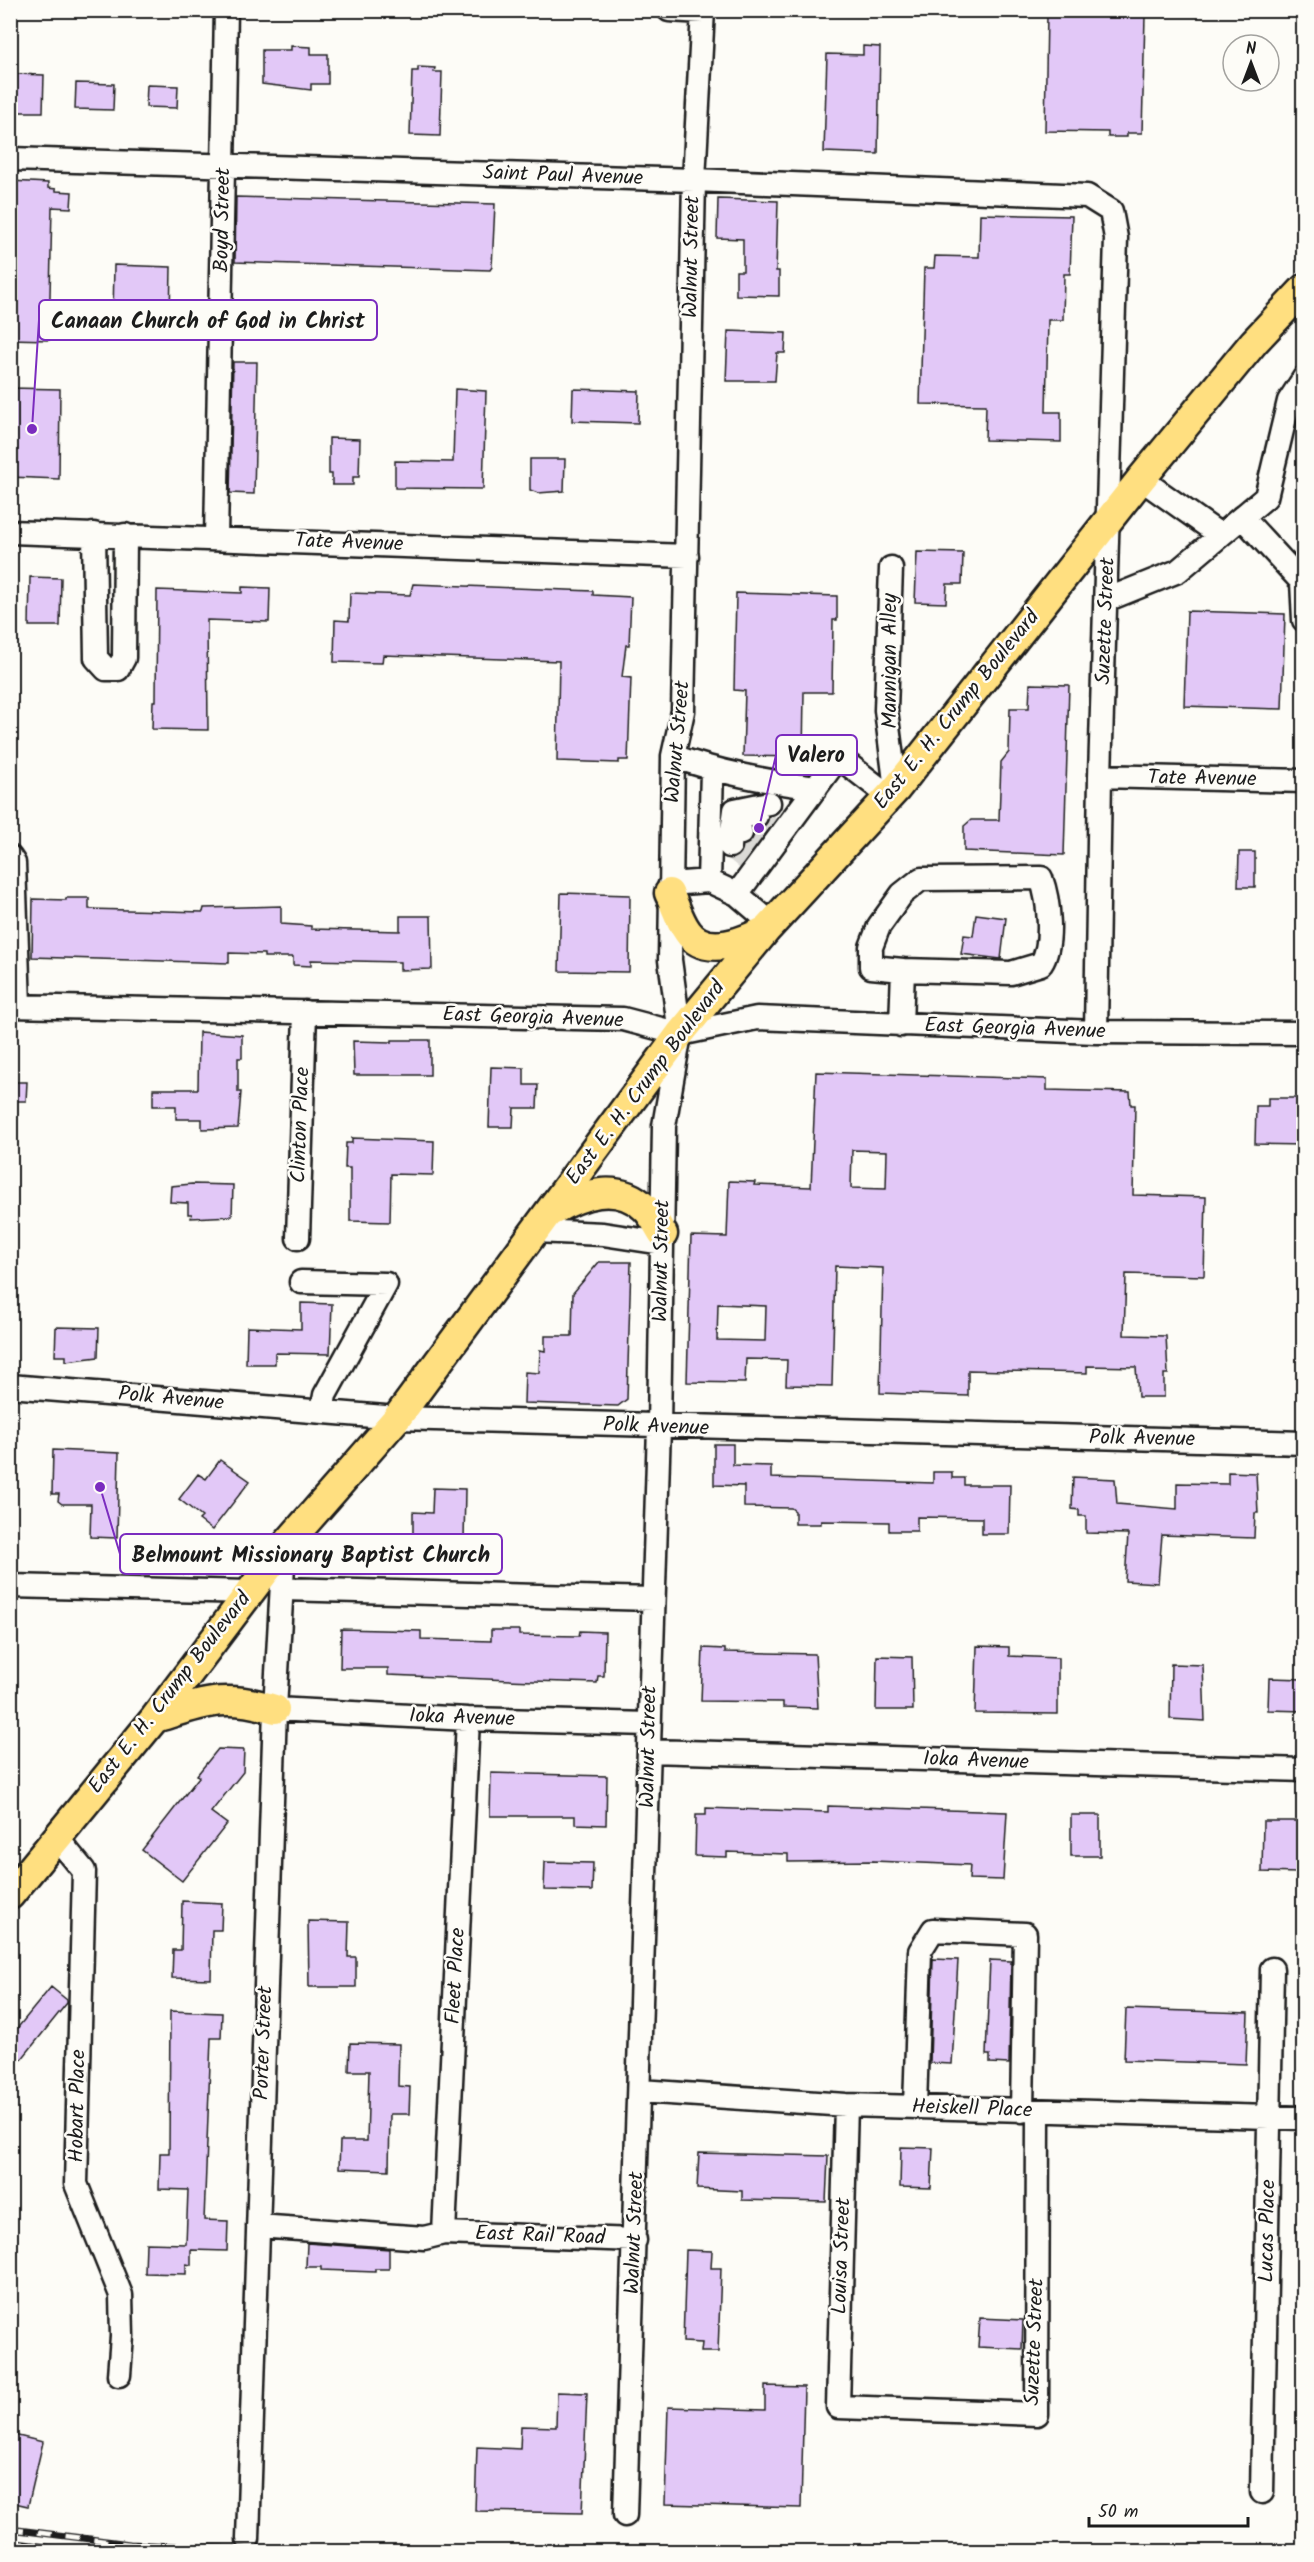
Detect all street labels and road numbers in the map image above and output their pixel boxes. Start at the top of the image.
street label: Saint Paul Avenue [482,157,644,195]
street label: Boyd Street [206,166,240,273]
street label: Walnut Street [674,195,710,319]
street label: Tate Avenue [294,525,405,561]
street label: Suzette Street [1087,556,1125,685]
street label: Mannigan Alley [874,593,907,729]
street label: East E. H. Crump Boulevard [866,602,1049,817]
street label: Walnut Street [656,679,700,804]
street label: Tate Avenue [1147,762,1257,796]
street label: East E. H. Crump Boulevard [558,973,735,1192]
street label: East Georgia Avenue [442,998,625,1038]
street label: East Georgia Avenue [924,1009,1107,1049]
street label: Clinton Place [282,1066,320,1184]
street label: Walnut Street [644,1199,680,1323]
street label: Polk Avenue [117,1378,226,1420]
street label: Polk Avenue [602,1409,710,1445]
street label: Polk Avenue [1089,1422,1196,1456]
street label: East E. H. Crump Boulevard [80,1584,260,1801]
street label: Walnut Street [631,1685,667,1809]
street label: Ioka Avenue [408,1700,516,1736]
street label: Ioka Avenue [922,1743,1030,1779]
street label: Fleet Place [437,1926,475,2025]
street label: Porter Street [246,1985,283,2101]
street label: Hobart Place [61,2049,95,2163]
street label: Heiskell Place [911,2090,1033,2128]
street label: Walnut Street [616,2170,654,2295]
street label: Lucas Place [1251,2179,1285,2283]
street label: Louisa Street [823,2196,861,2315]
street label: East Rail Road [474,2217,606,2255]
street label: Suzette Street [1016,2277,1054,2406]

